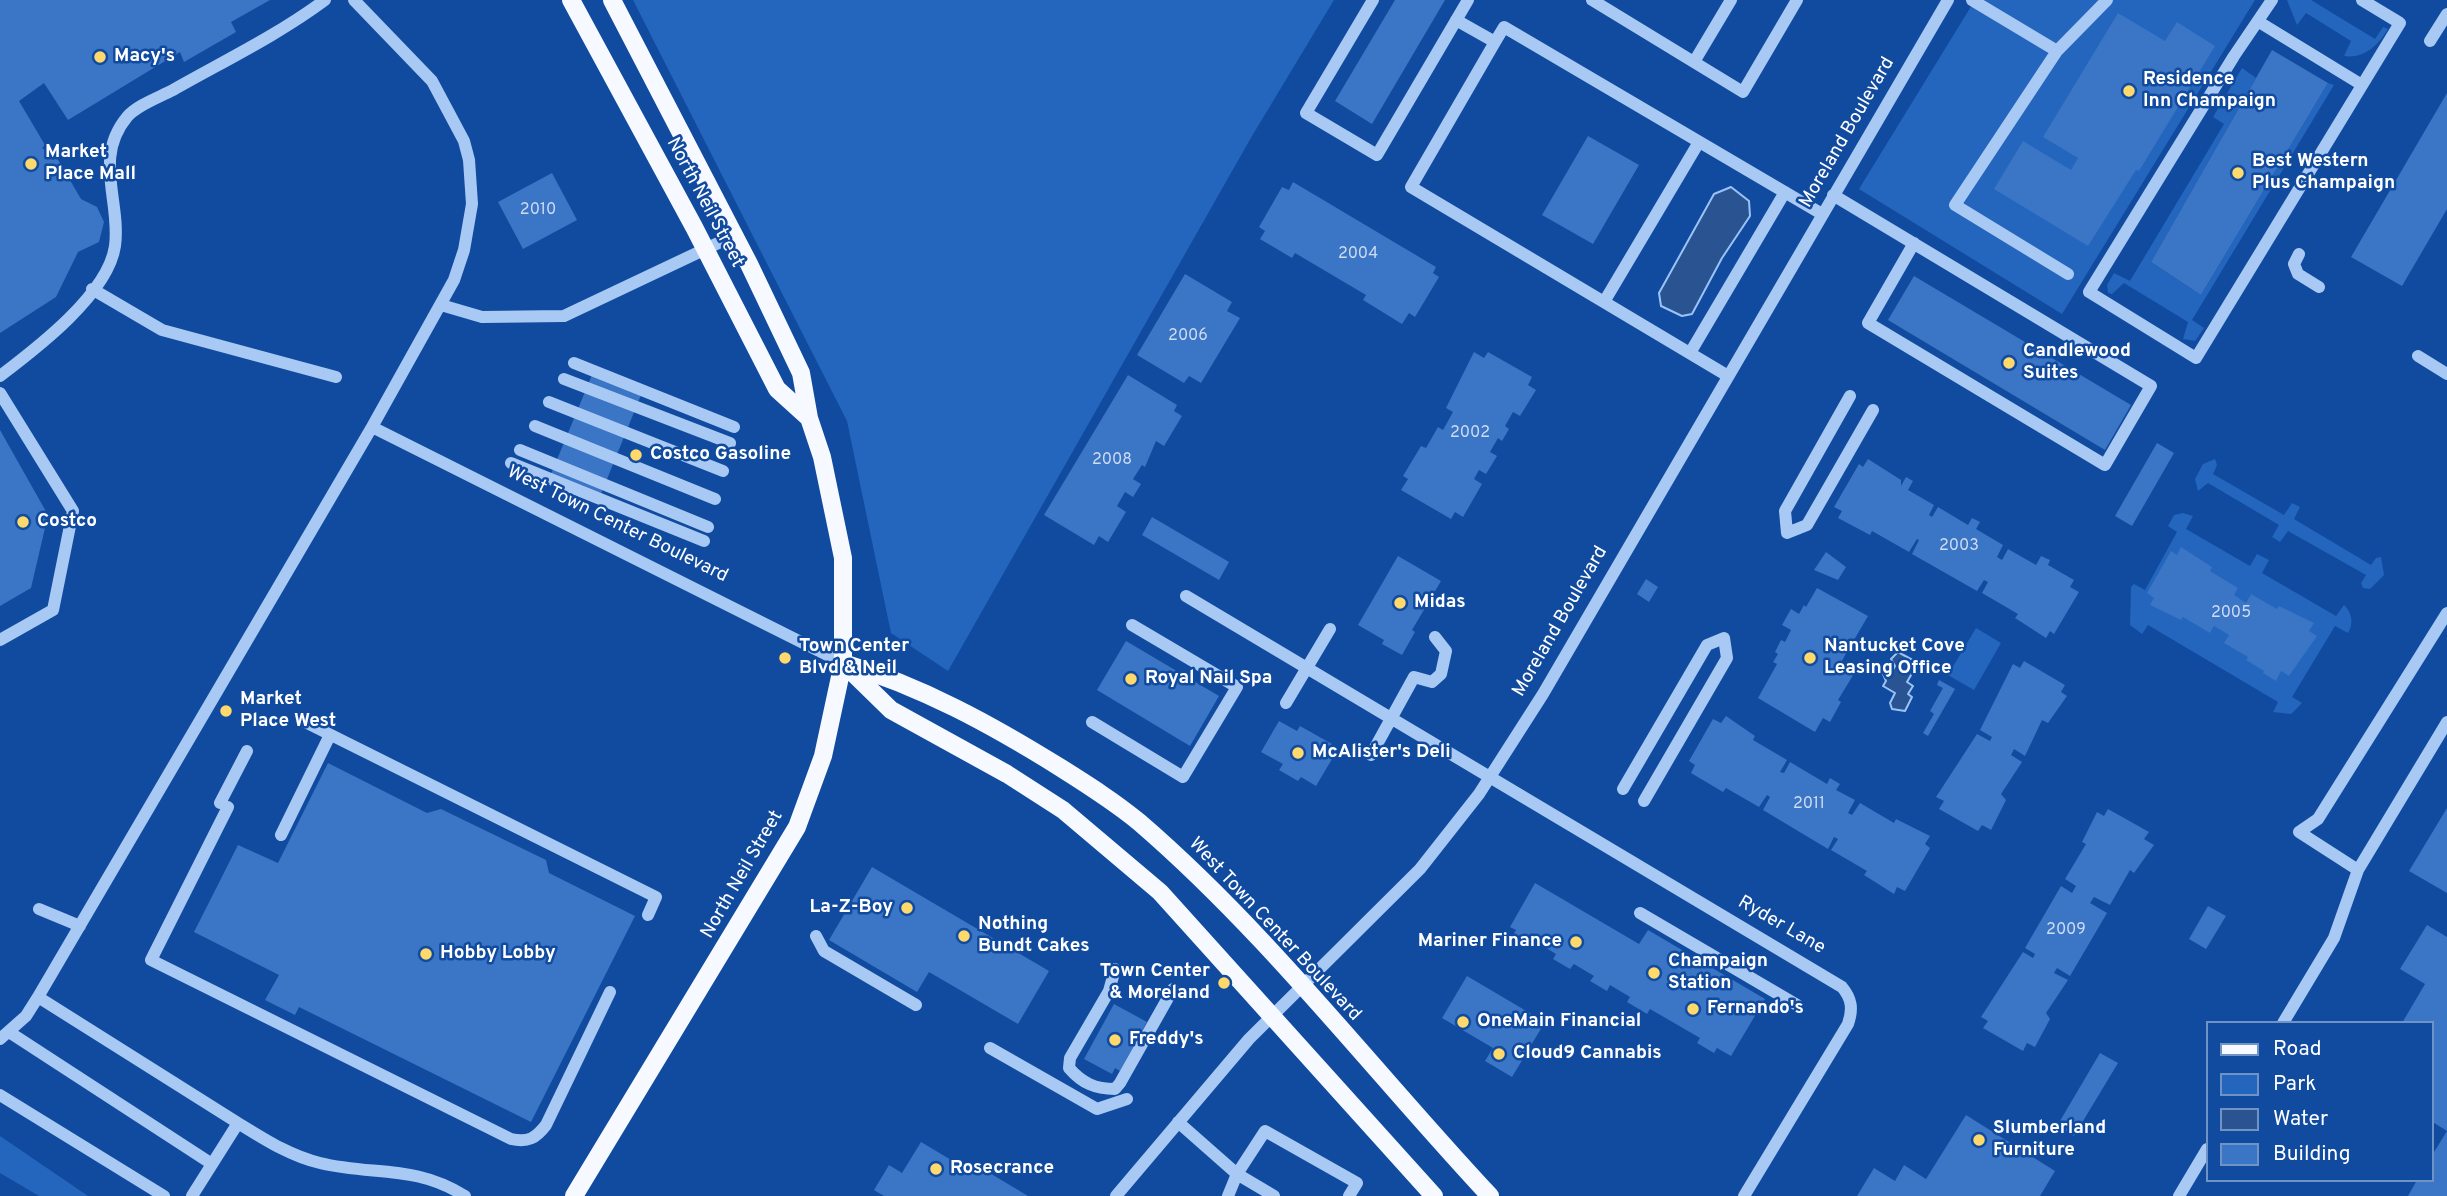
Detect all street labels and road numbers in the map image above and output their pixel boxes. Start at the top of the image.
street label: Moreland Boulevard [1796,54,1900,212]
street label: North Neil Street [660,134,748,272]
street label: West Town Center Boulevard [503,462,731,588]
street label: Moreland Boulevard [1509,543,1613,701]
street label: North Neil Street [697,807,789,943]
street label: West Town Center Boulevard [1183,833,1365,1027]
street label: Ryder Lane [1733,892,1829,960]

